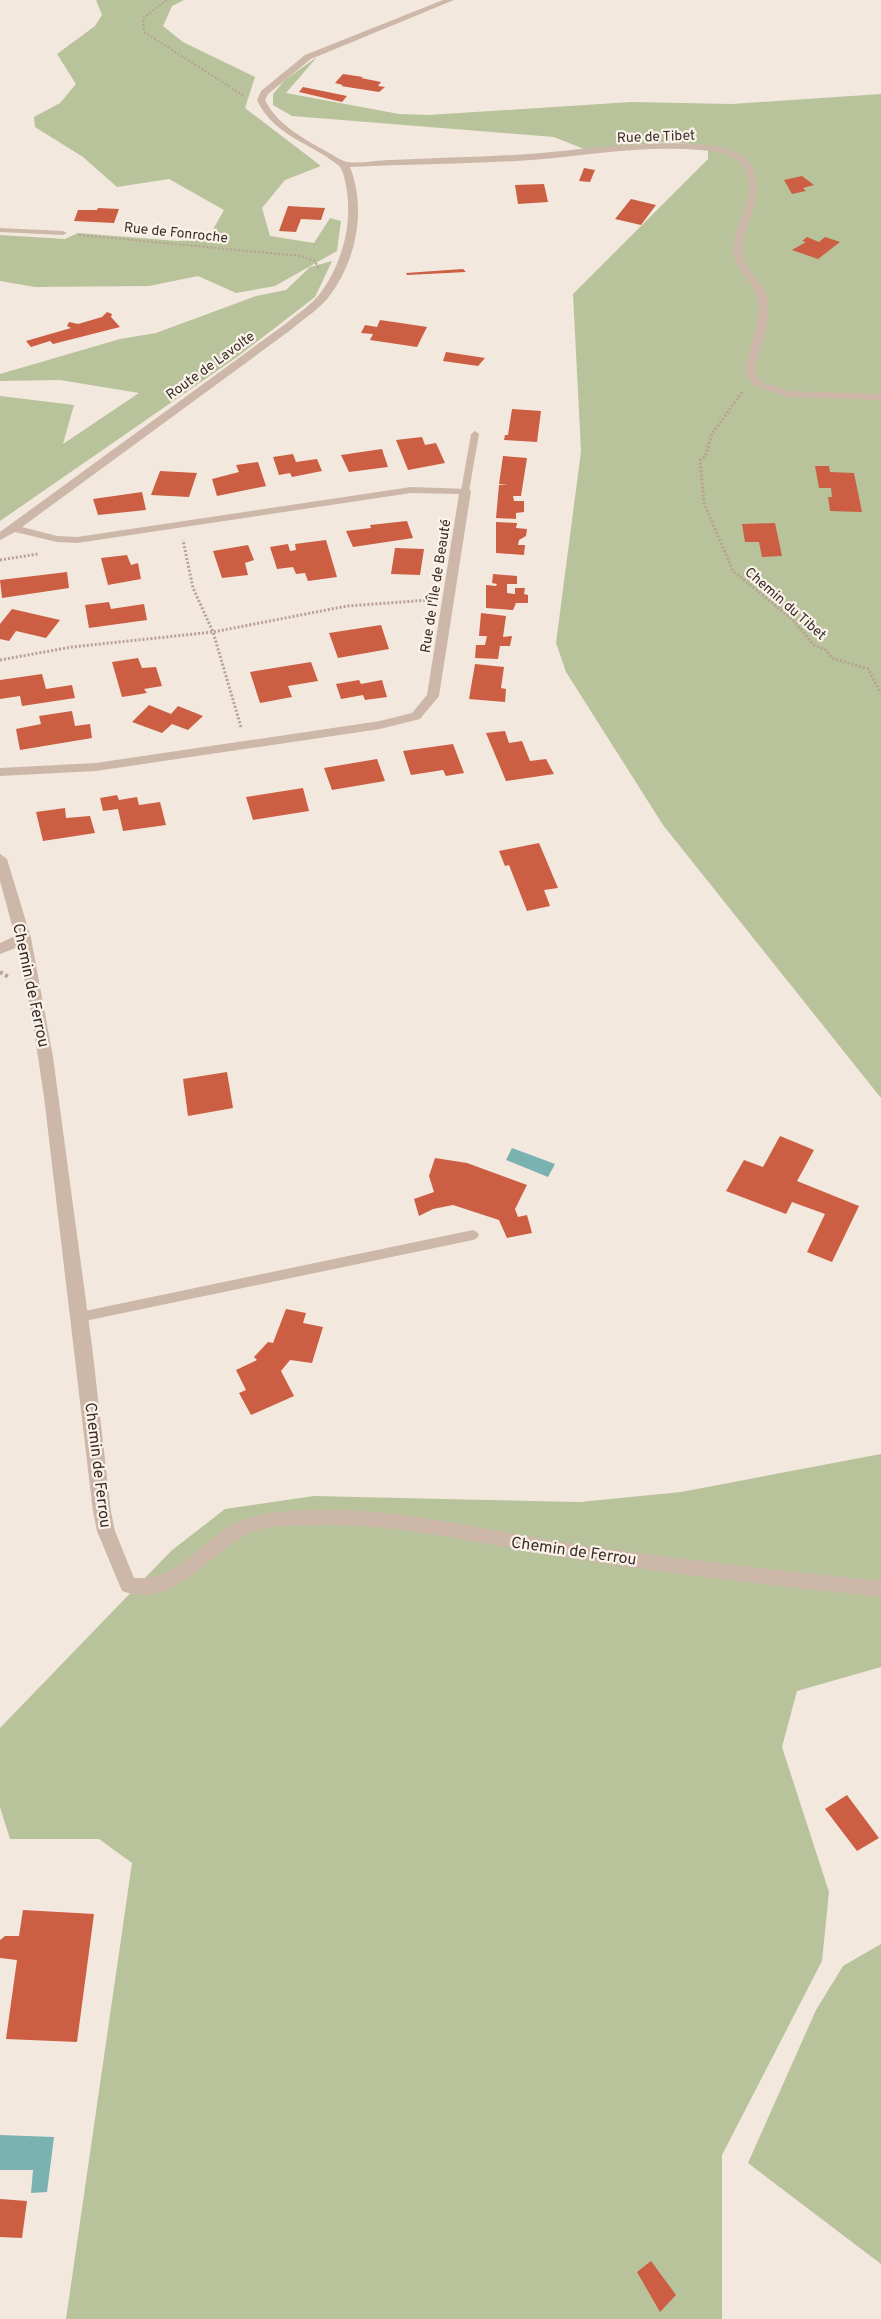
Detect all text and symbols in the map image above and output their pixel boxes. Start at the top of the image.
street label: Rue de Tibet [617,128,696,147]
street label: Rue de Fonroche [123,220,229,247]
street label: Route de Lavolte [163,328,259,404]
street label: Rue de l'Île de Beauté [417,518,455,654]
street label: Chemin du Tibet [741,564,829,644]
street label: Chemin de Ferrou [7,921,53,1049]
street label: Chemin de Ferrou [79,1401,115,1529]
street label: Chemin de Ferrou [510,1533,638,1571]

